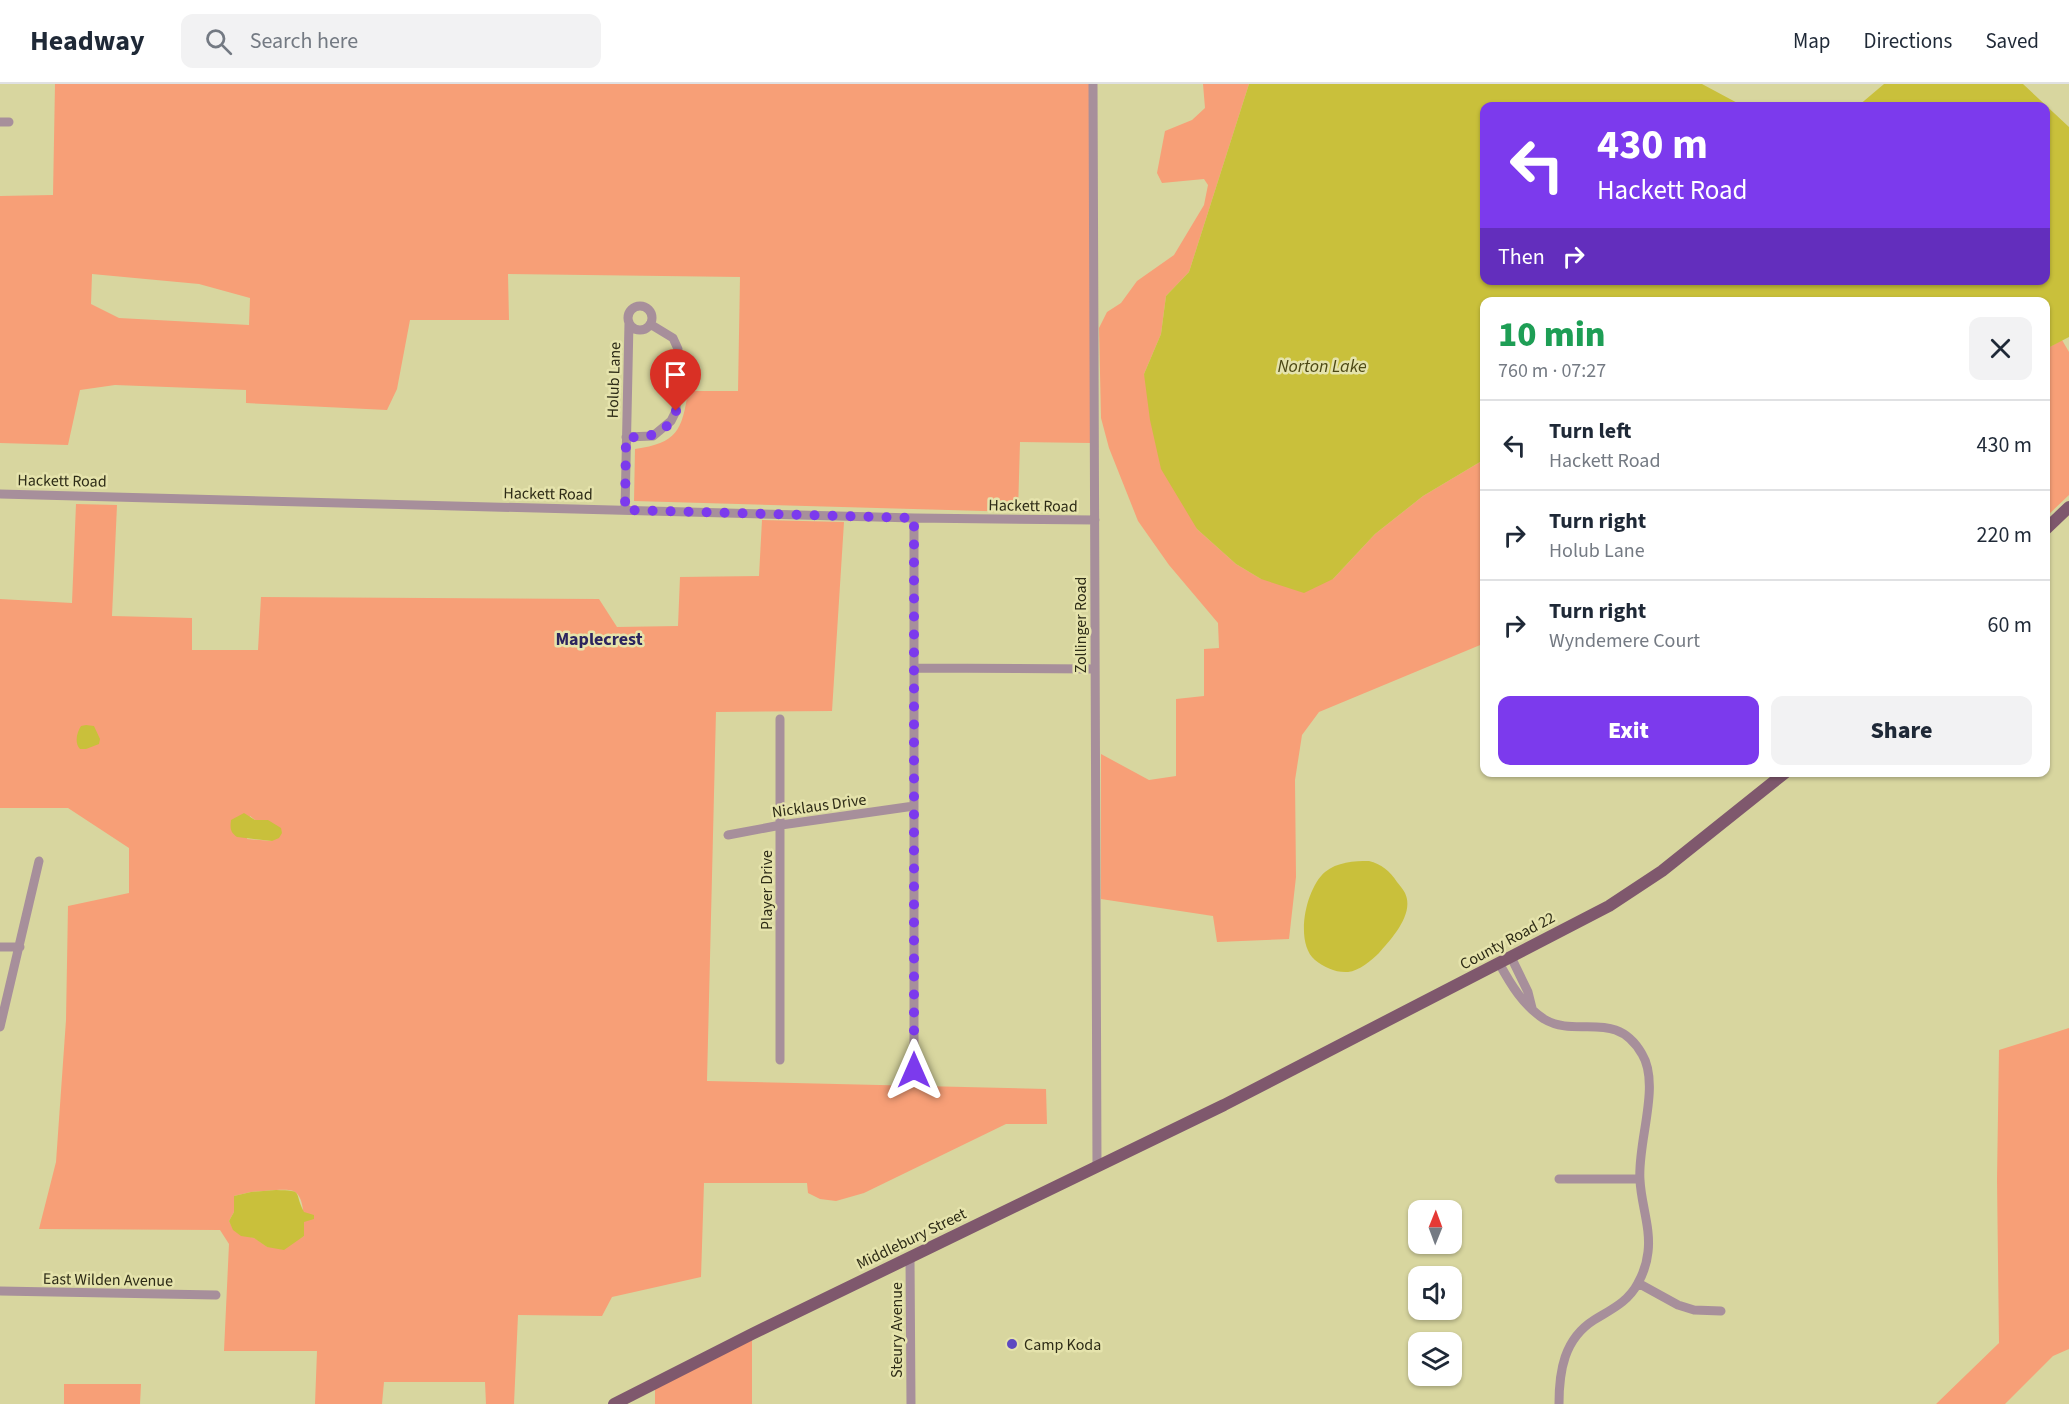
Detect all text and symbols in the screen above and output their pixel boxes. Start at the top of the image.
search box [181,14,601,68]
text: Headway [30,21,145,61]
icon: search [202,25,235,58]
text: Search here [250,25,358,57]
text: Map [1793,26,1831,56]
text: Directions [1864,26,1952,56]
text: Saved [1985,26,2039,56]
text: 430 m [1597,115,1708,175]
icon: left [1498,126,1576,204]
text: Hackett Road [1597,171,1748,210]
icon: right [1557,240,1590,273]
text: Then [1498,241,1545,273]
text: 10 min [1498,309,1606,360]
button: close [1969,317,2032,380]
street label: Holub Lane [602,341,626,419]
pin [650,349,701,411]
water label: Norton Lake [1277,354,1367,379]
text: 760 m · 07:27 [1498,357,1606,385]
icon: arrive [659,358,692,391]
text: Turn left [1549,415,1631,447]
icon: left [1498,429,1531,462]
text: 430 m [1977,429,2032,461]
text: Hackett Road [1549,447,1661,475]
street label: Hackett Road [17,469,107,493]
street label: Hackett Road [503,482,593,506]
street label: Hackett Road [988,494,1078,518]
text: Turn right [1549,505,1646,537]
icon: right [1498,519,1531,552]
text: 220 m [1977,519,2032,551]
text: Holub Lane [1549,537,1645,565]
street label: Zollinger Road [1070,577,1092,673]
text: Turn right [1549,595,1646,627]
icon: right [1498,609,1531,642]
text: 60 m [1987,609,2032,641]
district label: Maplecrest [555,627,643,652]
text: Wyndemere Court [1549,627,1700,655]
button: Exit [1498,696,1759,765]
button: Share [1771,696,2032,765]
street label: Nicklaus Drive [771,788,868,823]
street label: Player Drive [756,850,778,930]
street label: County Road 22 [1456,907,1559,975]
position arrow [882,1038,946,1102]
north arrow [1408,1200,1462,1254]
map controls [1408,1200,1462,1386]
street label: Middlebury Street [853,1203,971,1275]
button: sound [1408,1266,1462,1320]
street label: East Wilden Avenue [43,1268,173,1292]
street label: Steury Avenue [886,1282,908,1378]
button: layers [1408,1332,1462,1386]
place label: Camp Koda [1024,1334,1101,1356]
marker: Camp Koda [1005,1337,1019,1351]

